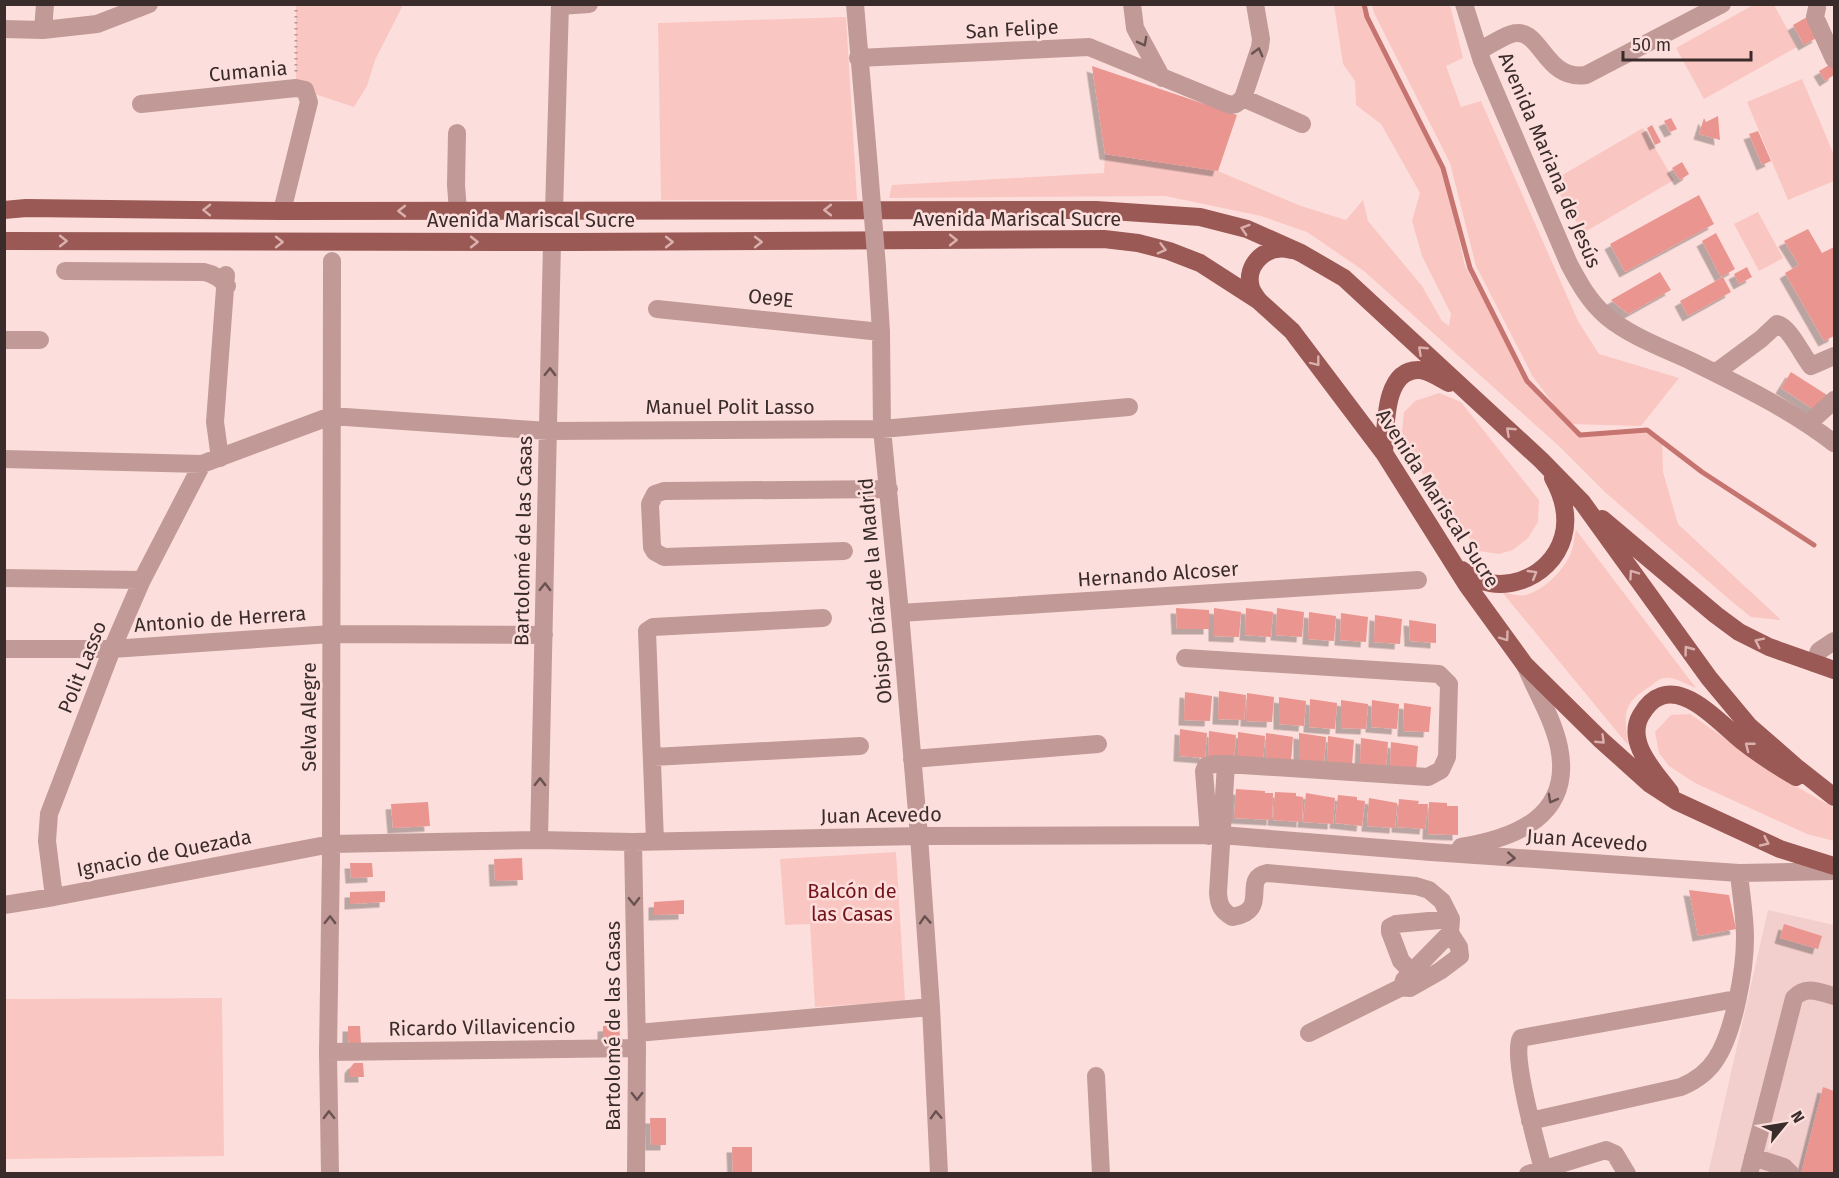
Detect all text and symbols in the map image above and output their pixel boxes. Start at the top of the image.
street label: San Felipe [965,15,1059,43]
scale bar [1623,24,1750,62]
text: 50 m [1632,34,1671,56]
one-way arrow [1136,36,1147,47]
one-way arrow [1250,47,1263,57]
street label: Avenida Mariana de Jesús [1494,49,1606,271]
street label: Cumania [208,56,288,86]
one-way arrow [202,204,211,217]
one-way arrow [823,204,832,216]
one-way arrow [397,205,406,217]
street label: Avenida Mariscal Sucre [913,207,1121,231]
street label: Avenida Mariscal Sucre [427,208,635,232]
one-way arrow [1241,224,1251,236]
one-way arrow [949,234,958,246]
one-way arrow [58,235,67,247]
one-way arrow [274,236,283,248]
one-way arrow [469,236,478,248]
one-way arrow [664,236,673,248]
one-way arrow [754,236,763,248]
one-way arrow [1156,242,1166,255]
street label: Oe9E [747,284,795,312]
one-way arrow [1418,346,1428,357]
one-way arrow [1309,355,1320,366]
one-way arrow [543,368,556,377]
street label: Manuel Polit Lasso [645,395,815,419]
street label: Avenida Mariscal Sucre [1371,404,1505,592]
one-way arrow [1507,428,1518,439]
street label: Bartolomé de las Casas [509,436,537,646]
street label: Obispo Díaz de la Madrid [853,477,897,705]
street label: Hernando Alcoser [1077,556,1240,592]
one-way arrow [1629,569,1640,580]
one-way arrow [1527,570,1537,582]
one-way arrow [539,582,551,591]
street label: Antonio de Herrera [133,601,307,637]
street label: Polit Lasso [53,617,111,717]
one-way arrow [1498,630,1509,641]
one-way arrow [1755,637,1766,649]
one-way arrow [1684,645,1695,656]
street label: Selva Alegre [297,662,321,772]
one-way arrow [1595,733,1605,744]
one-way arrow [1745,742,1756,753]
one-way arrow [534,777,547,786]
one-way arrow [1548,793,1559,803]
street label: Juan Acevedo [820,802,942,828]
street label: Ignacio de Quezada [75,824,253,882]
street label: Juan Acevedo [1526,824,1648,856]
one-way arrow [1759,835,1770,847]
one-way arrow [1506,851,1515,864]
park label: Balcón de las Casas [807,879,897,926]
one-way arrow [628,896,641,905]
one-way arrow [324,916,336,925]
one-way arrow [919,916,932,925]
street label: Bartolomé de las Casas [601,921,625,1131]
street label: Ricardo Villavicencio [388,1013,576,1041]
one-way arrow [631,1091,643,1100]
north arrow [1755,1094,1815,1154]
text: N [1787,1107,1808,1126]
one-way arrow [323,1111,335,1120]
one-way arrow [930,1111,943,1120]

